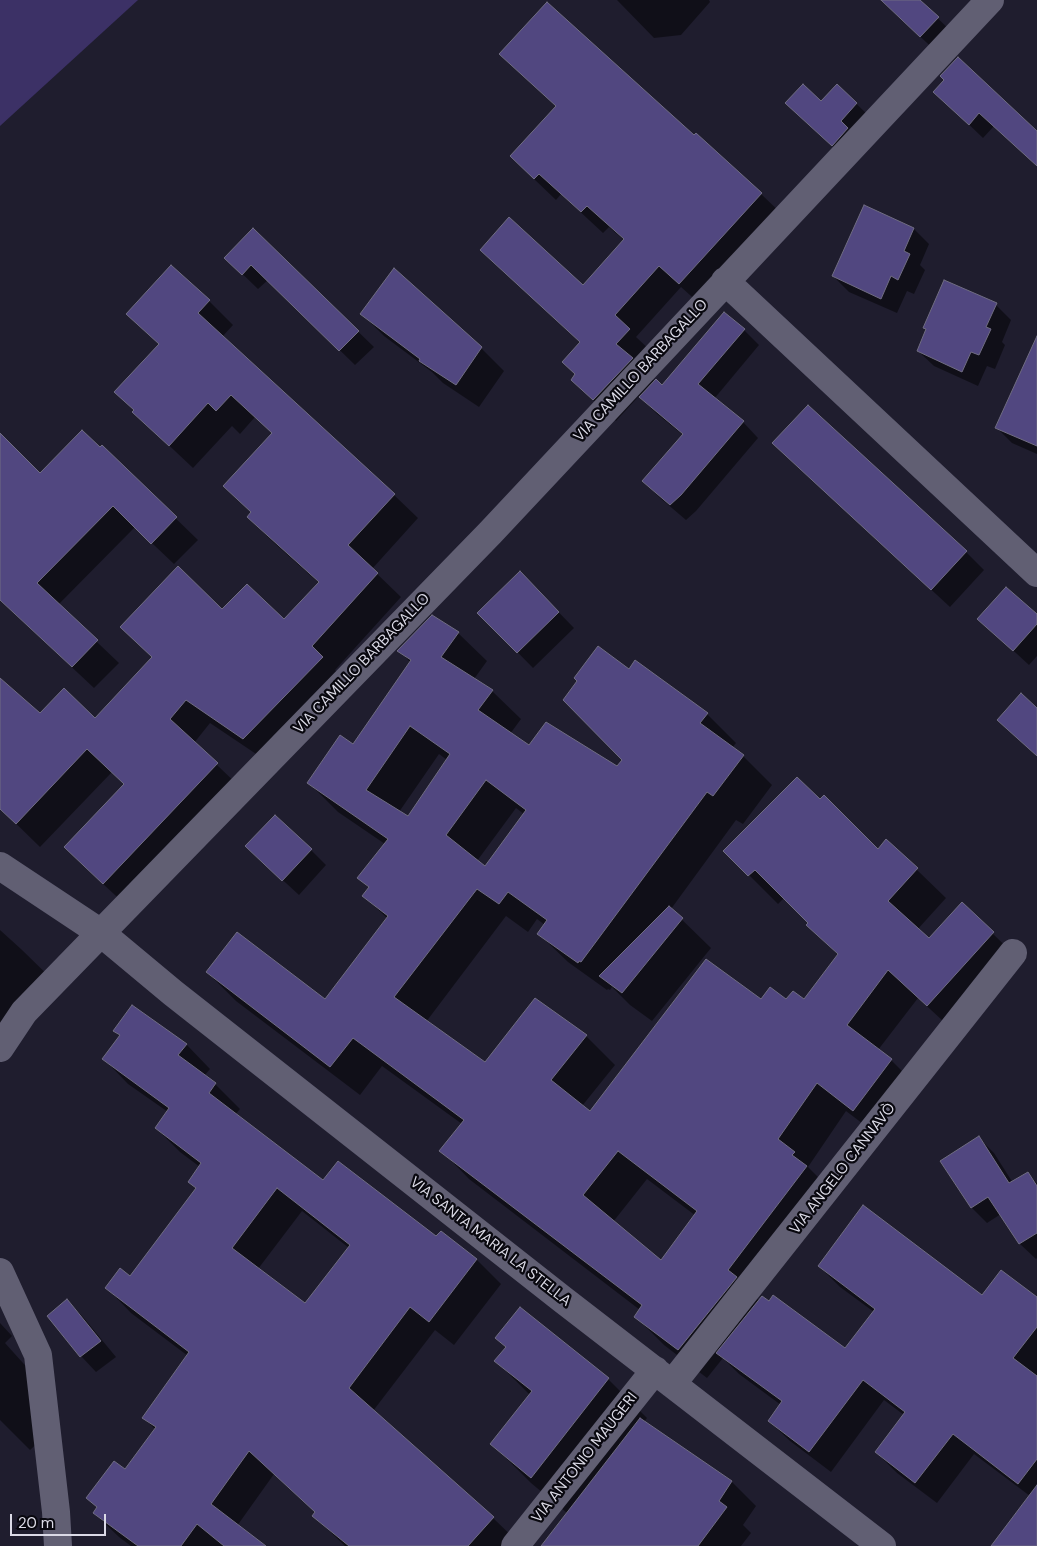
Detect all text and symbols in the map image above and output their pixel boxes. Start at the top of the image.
street label: VIA CAMILLO BARBAGALLO [570,296,712,446]
street label: VIA CAMILLO BARBAGALLO [290,590,434,738]
street label: VIA ANGELO CANNAVÒ [786,1100,900,1238]
street label: VIA SANTA MARIA LA STELLA [406,1173,574,1311]
street label: VIA ANTONIO MAUGERI [528,1389,642,1527]
scale bar [12,1504,109,1536]
text: 20 m [18,1513,54,1533]

